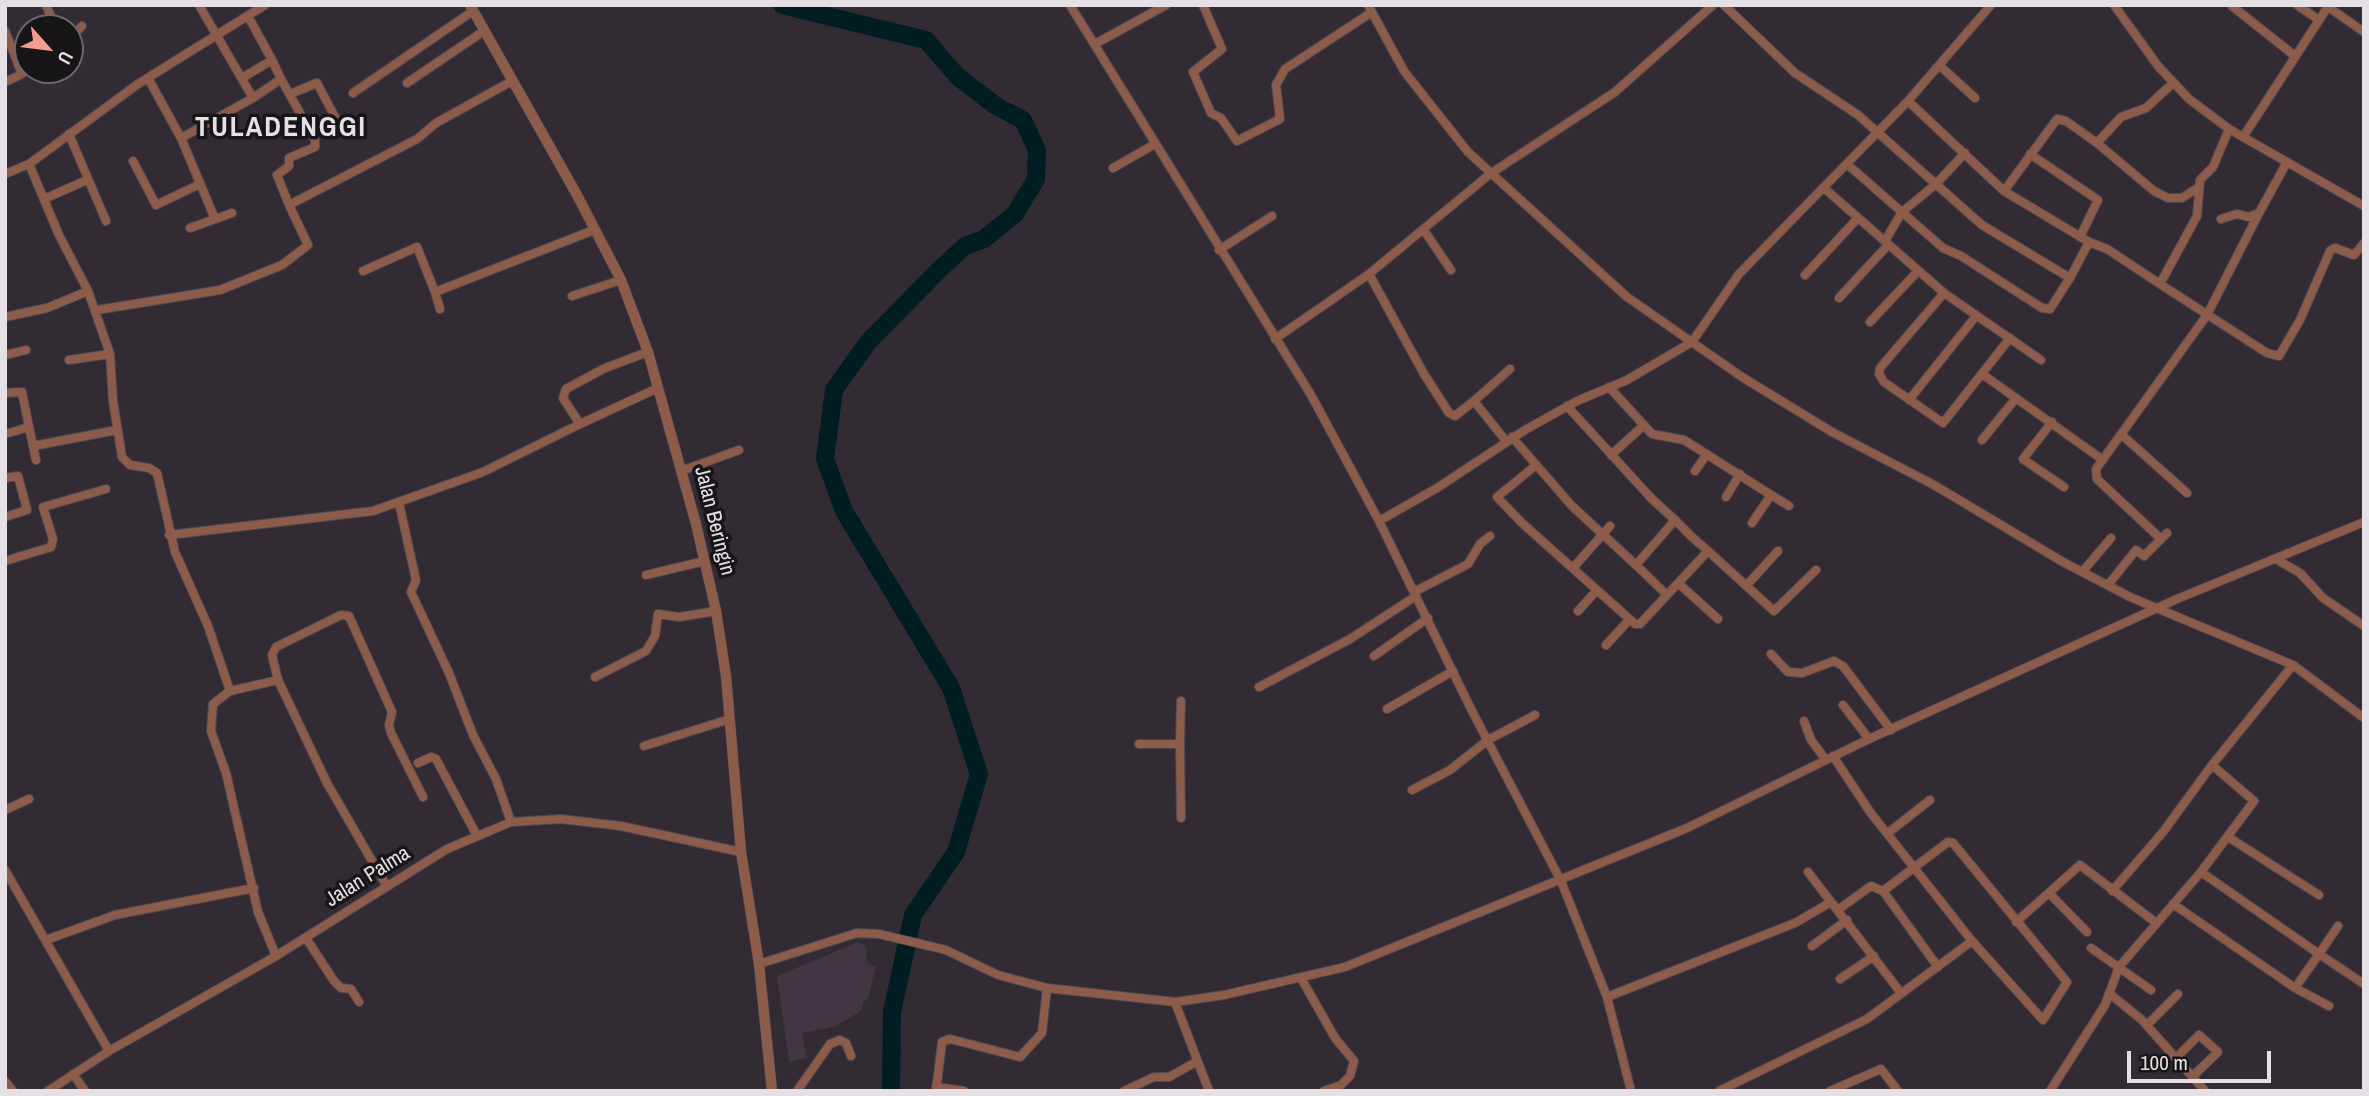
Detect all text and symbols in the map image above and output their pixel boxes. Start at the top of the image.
north arrow [14,14,84,84]
text: U [52,47,80,69]
district label: TULADENGGI [196,111,366,145]
street label: Jalan Beringin [688,464,740,578]
street label: Jalan Palma [321,841,415,913]
scale bar [2131,1036,2274,1080]
text: 100 m [2140,1048,2188,1077]

